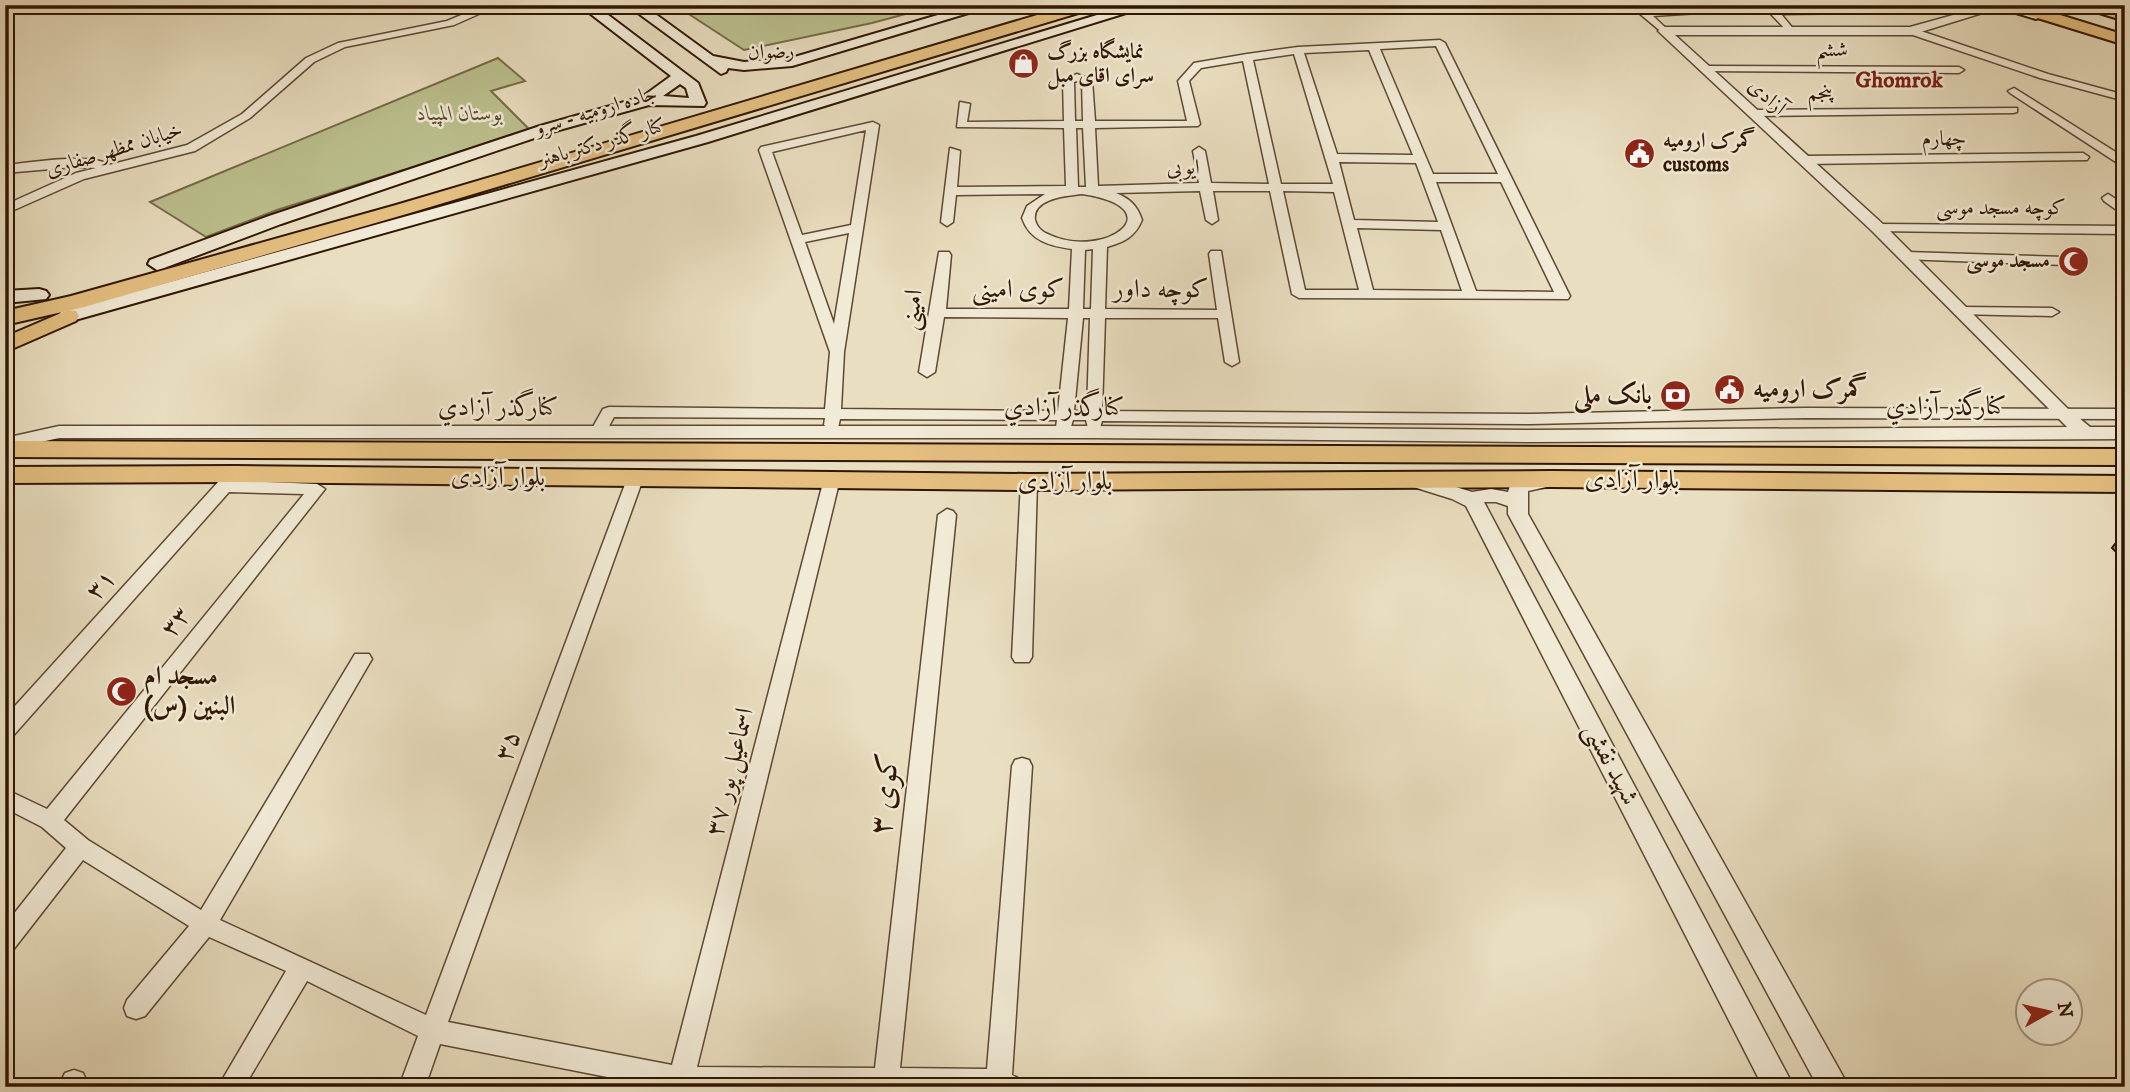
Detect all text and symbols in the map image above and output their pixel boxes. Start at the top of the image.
place label: نمایشگاه بزرگ سرای اقای مبل [1047,37,1154,90]
street label: ششم [1816,37,1848,70]
street label: رضوان [747,38,795,66]
shop icon: نمایشگاه بزرگ سرای اقای مبل [1007,47,1041,81]
district label: Ghomrok [1855,66,1943,95]
street label: آزادی [1742,72,1794,123]
street label: جاده ارومیه - سرو [530,80,660,143]
street label: پنجم [1807,80,1835,112]
park label: بوستان المپیاد [417,101,503,127]
street label: کنار گذر دکتر باهنر [533,110,668,174]
street label: خیابان ممظهر صفاری [42,117,186,183]
place label: گمرک ارومیه customs [1663,126,1755,178]
street label: چهارم [1922,126,1966,156]
public building icon: گمرک ارومیه customs [1623,136,1657,170]
street label: ایوبی [1166,154,1200,183]
street label: کوچه مسجد موسی [1936,195,2066,222]
mosque icon: مسجد موسی [2056,244,2090,278]
place label: مسجد موسی [1966,248,2050,275]
street label: کوی امینی [972,273,1064,307]
street label: کوچه داور [1110,273,1209,306]
street label: امینی [893,287,932,333]
place label: گمرک ارومیه [1753,371,1867,406]
public building icon: گمرک ارومیه [1713,372,1747,406]
bank icon: بانک ملى [1658,378,1692,412]
place label: بانک ملى [1573,379,1652,415]
street label: کنارگذر آزادي [1886,387,2006,426]
street label: کنارگذر آزادي [438,388,558,427]
street label: کنارگذر آزادي [1004,388,1124,427]
street label: بلوار آزادی [450,460,546,494]
street label: بلوار آزادی [1584,463,1680,497]
street label: بلوار آزادی [1018,465,1112,498]
street label: ۳۱ [79,563,123,607]
street label: ۳۳ [154,600,198,644]
place label: مسجد ام البنین (س) [144,660,235,723]
mosque icon: مسجد ام البنین (س) [104,674,138,708]
street label: اسماعیل پور ۳۷ [698,704,763,840]
street label: شهید نقشی [1575,717,1646,811]
street label: ۳۵ [487,726,529,766]
street label: کوی ۳ [861,751,909,837]
north arrow [2014,976,2084,1046]
text: N [2052,1001,2077,1020]

